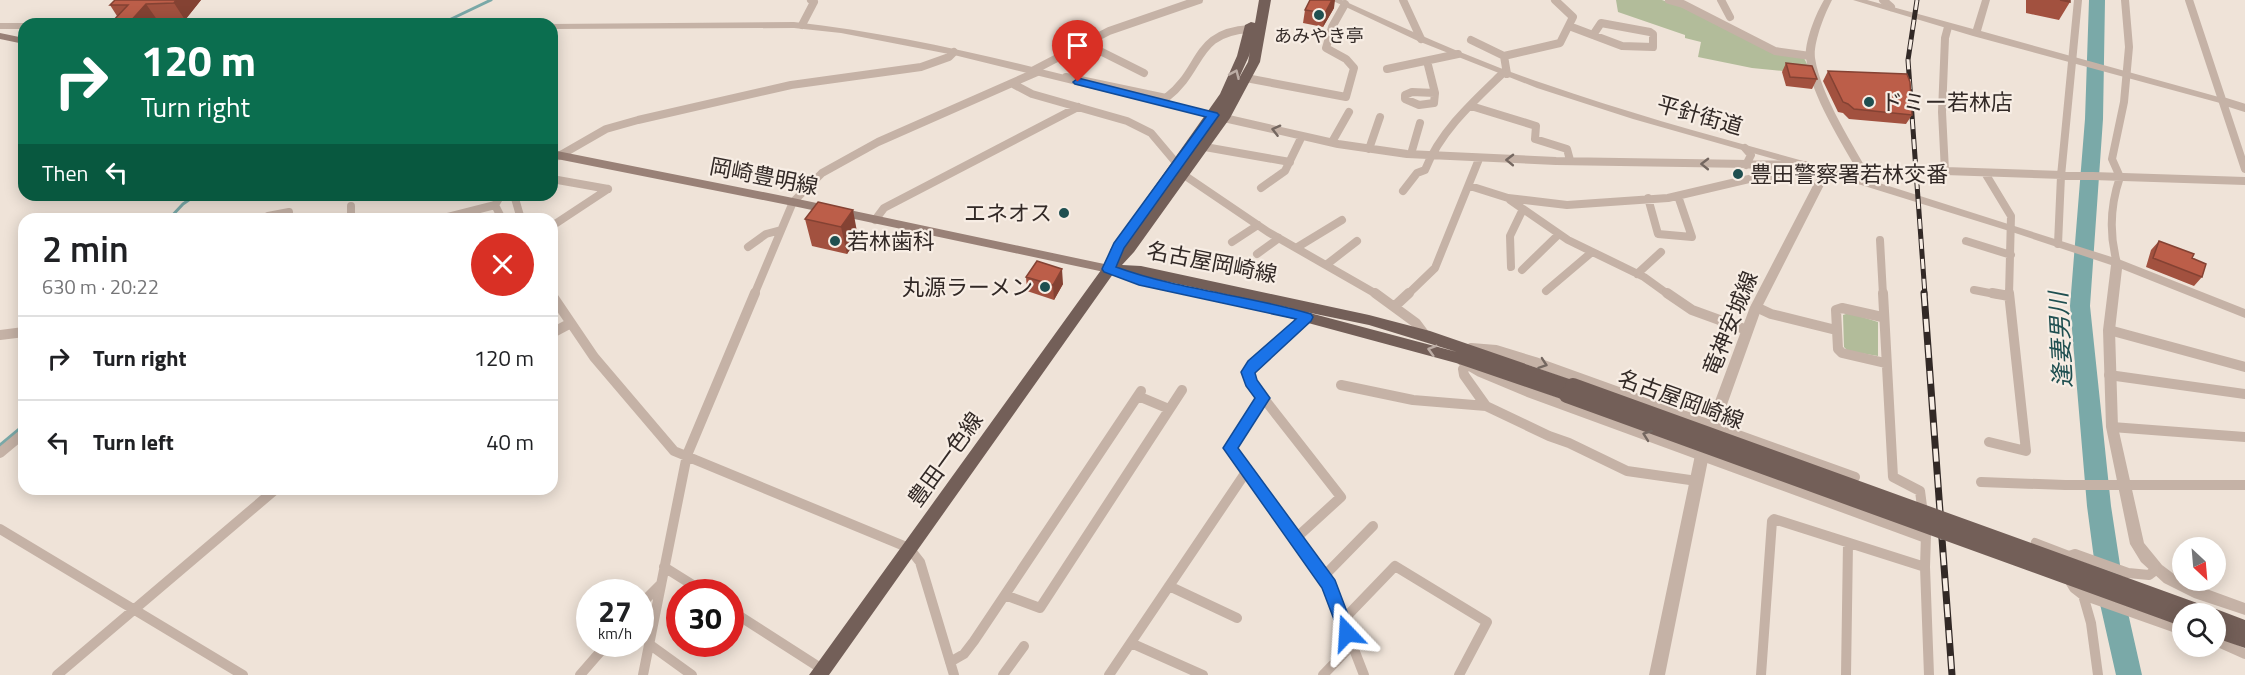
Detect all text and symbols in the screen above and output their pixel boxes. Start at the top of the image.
marker: あみやき亭 [1312,8,1326,22]
pin [1052,20,1103,82]
place label: あみやき亭 [1274,22,1364,49]
text: 120 m [141,28,256,92]
icon: arrive [1061,29,1094,62]
icon: right [42,42,120,120]
one-way arrow [1228,70,1240,81]
place label: ドミー若林店 [1881,85,2013,119]
text: Turn right [141,86,250,127]
street label: 平針街道 [1653,87,1747,143]
marker: ドミー若林店 [1862,95,1876,109]
one-way arrow [1271,124,1281,137]
street label: 岡崎豊明線 [707,149,821,203]
one-way arrow [1506,153,1515,166]
text: Then [42,156,88,190]
icon: left [100,156,133,189]
place label: 豊田警察署若林交番 [1750,157,1948,191]
one-way arrow [1701,158,1710,170]
marker: 豊田警察署若林交番 [1731,167,1745,181]
place label: エネオス [964,196,1052,230]
marker: エネオス [1057,206,1071,220]
text: 2 min [42,221,129,276]
place label: 若林歯科 [847,224,935,258]
button: close [471,233,534,296]
street label: 名古屋岡崎線 [1144,233,1280,291]
marker: 若林歯科 [828,234,842,248]
street label: 竜神安城線 [1694,266,1766,380]
place label: 丸源ラーメン [902,270,1033,304]
text: 630 m · 20:22 [42,271,159,302]
marker: 丸源ラーメン [1038,280,1052,294]
water label: 逢妻男川 [2039,288,2080,389]
text: Turn right [93,341,187,375]
text: 120 m [474,341,534,375]
icon: right [42,342,75,375]
one-way arrow [1427,345,1438,357]
one-way arrow [1537,357,1548,370]
street label: 名古屋岡崎線 [1613,360,1749,438]
street label: 豊田一色線 [899,405,991,513]
text: Turn left [93,425,174,459]
text: 40 m [486,425,534,459]
icon: left [42,426,75,459]
one-way arrow [1642,430,1653,443]
north arrow [2172,537,2226,591]
map controls [2172,537,2226,657]
speed limit sign: 30 [666,579,744,657]
text: 27 [598,588,632,634]
position arrow [1315,601,1379,665]
button: search [2172,603,2226,657]
text: km/h [598,622,632,645]

